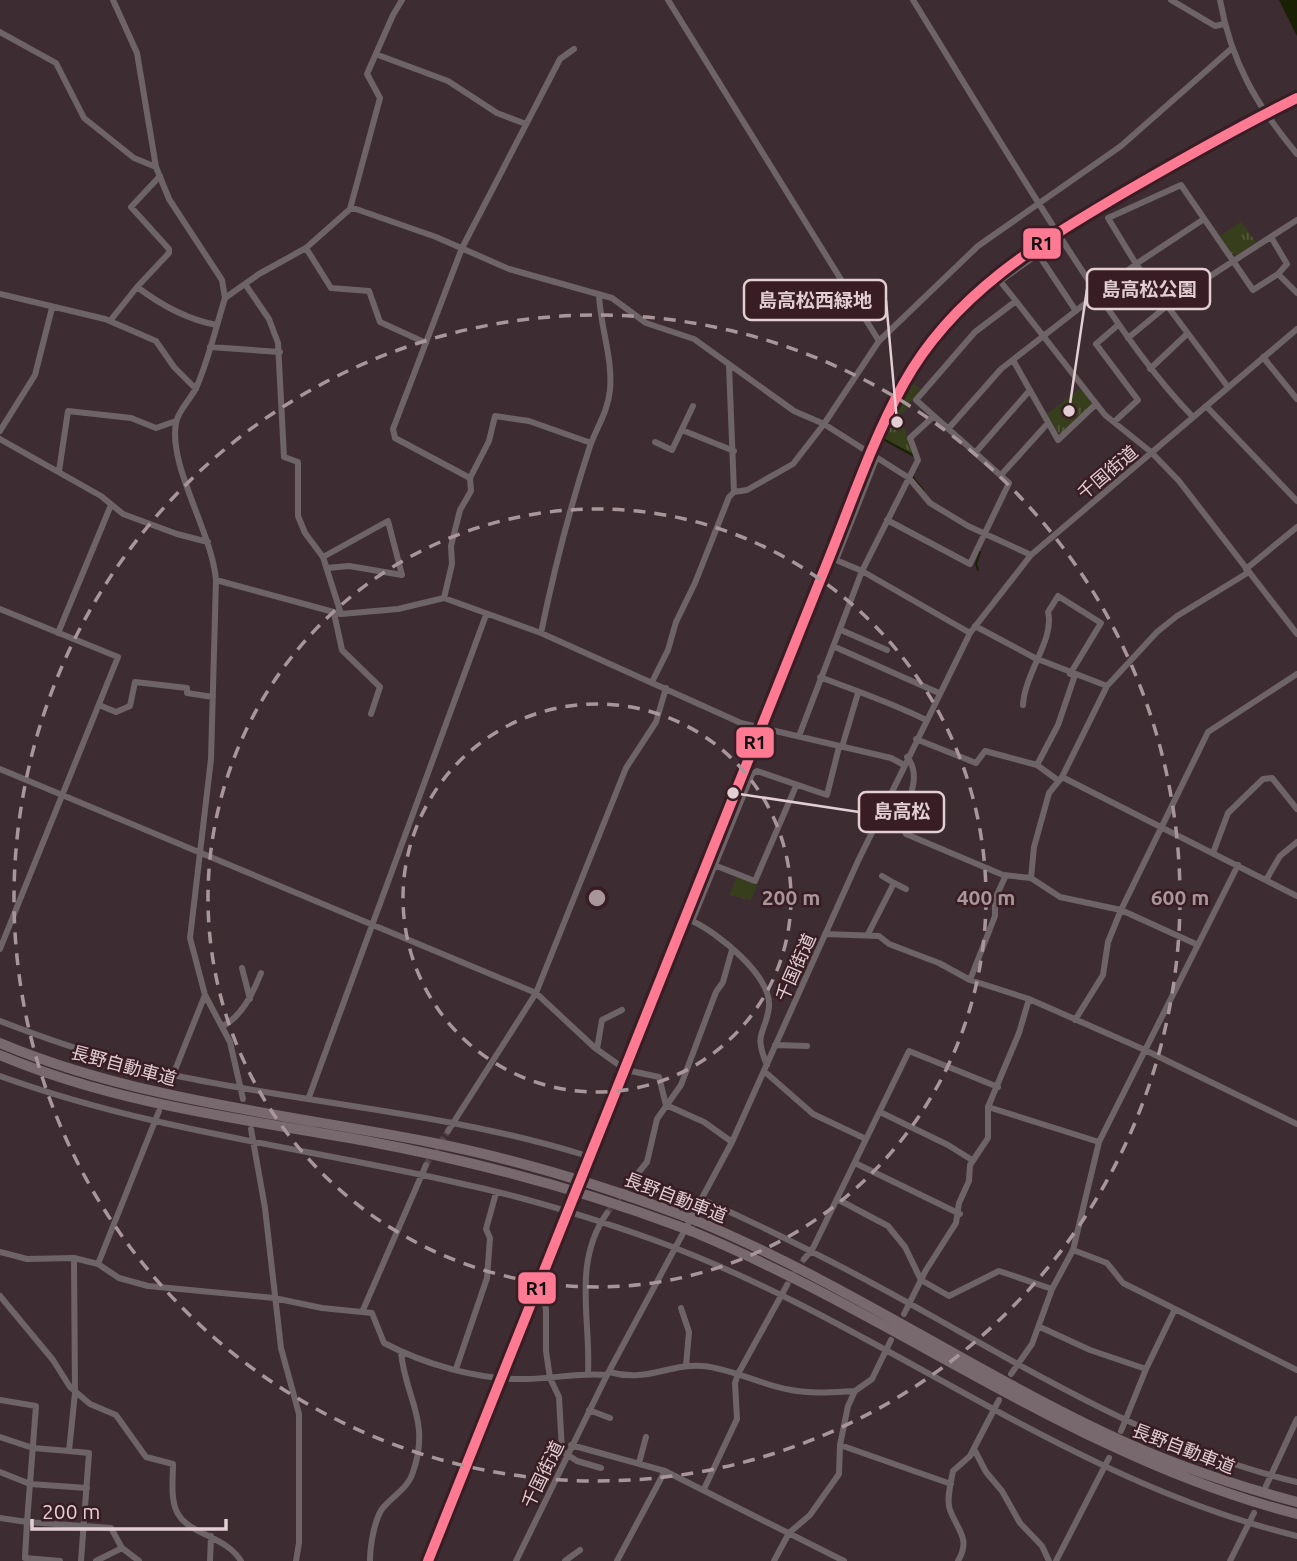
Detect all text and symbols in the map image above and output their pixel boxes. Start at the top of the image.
line badge: R1 [1022,227,1062,260]
text: R1 [1030,232,1054,254]
callout: 島高松公園 [1087,269,1210,309]
text: 島高松公園 [1101,278,1197,300]
callout: 島高松西緑地 [744,280,886,320]
text: 島高松西緑地 [758,289,872,311]
street label: 千国街道 [1073,441,1141,503]
line badge: R1 [735,726,775,759]
text: R1 [743,731,767,753]
callout: 島高松 [859,792,944,832]
text: 島高松 [873,800,931,822]
text: 200 m [762,885,820,909]
text: 400 m [957,885,1015,909]
text: 600 m [1151,885,1209,909]
centre of rings [585,886,609,910]
street label: 千国街道 [771,930,819,1004]
street label: 長野自動車道 [69,1041,179,1089]
street label: 長野自動車道 [622,1168,730,1226]
line badge: R1 [517,1271,557,1305]
text: R1 [525,1277,549,1299]
street label: 長野自動車道 [1130,1419,1238,1477]
street label: 千国街道 [517,1437,567,1511]
scale bar [32,1488,226,1532]
text: 200 m [42,1499,100,1523]

